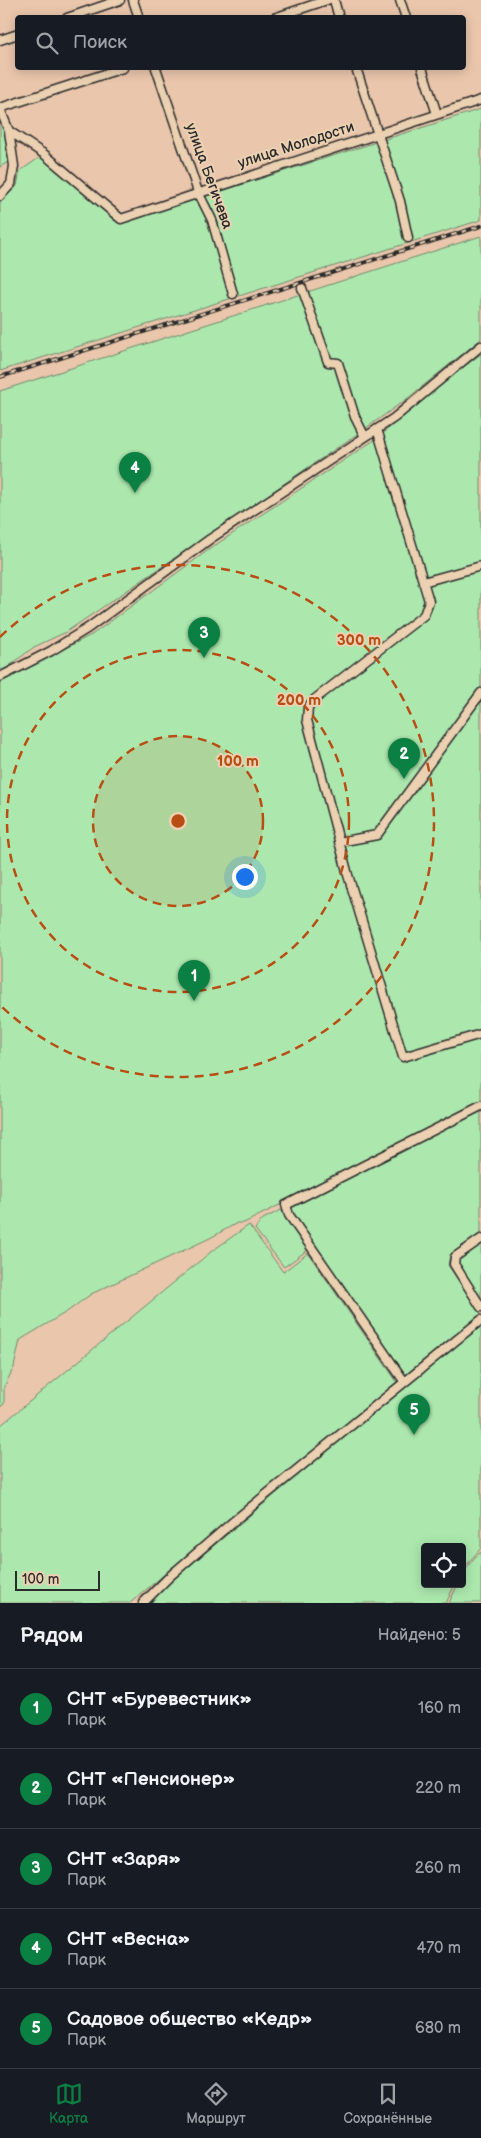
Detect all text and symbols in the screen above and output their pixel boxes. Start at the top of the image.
search box [15,15,466,70]
icon: search [33,29,61,57]
text: Поиск [73,31,127,54]
street label: улица Молодости [235,117,357,173]
street label: улица Бегичева [181,120,237,232]
pin: 4 [119,452,151,493]
pin: 3 [188,617,220,658]
text: 300 m [337,631,381,650]
text: 200 m [277,691,321,710]
pin: 2 [388,738,420,779]
text: 100 m [217,752,259,771]
centre of rings [169,812,187,830]
your location [232,864,258,890]
pin: 1 [178,960,210,1001]
pin: 5 [398,1394,430,1435]
map controls [421,1543,466,1588]
button: locate [421,1543,466,1588]
scale bar [15,1568,100,1591]
text: 100 m [22,1571,59,1588]
text: Рядом [20,1623,83,1648]
text: Найдено: 5 [378,1626,461,1645]
text: СНТ «Буревестник» [67,1688,252,1711]
text: 1 [33,1699,39,1718]
text: 160 m [418,1699,461,1718]
text: Парк [67,1711,106,1730]
text: СНТ «Пенсионер» [67,1768,235,1791]
text: 2 [31,1779,41,1798]
text: 220 m [415,1779,461,1798]
text: Парк [67,1791,106,1810]
text: СНТ «Заря» [67,1848,181,1871]
text: 3 [31,1859,41,1878]
text: 260 m [415,1859,461,1878]
text: Парк [67,1871,106,1890]
text: СНТ «Весна» [67,1928,190,1951]
text: 4 [31,1939,41,1958]
text: 470 m [416,1939,461,1958]
text: Парк [67,1951,106,1970]
text: Садовое общество «Кедр» [67,2008,312,2031]
text: 5 [31,2019,41,2038]
text: 680 m [415,2019,461,2038]
text: Парк [67,2031,106,2050]
tab: Карта [49,2080,88,2127]
tab: Маршрут [186,2080,246,2127]
tab: Сохранённые [344,2080,432,2127]

